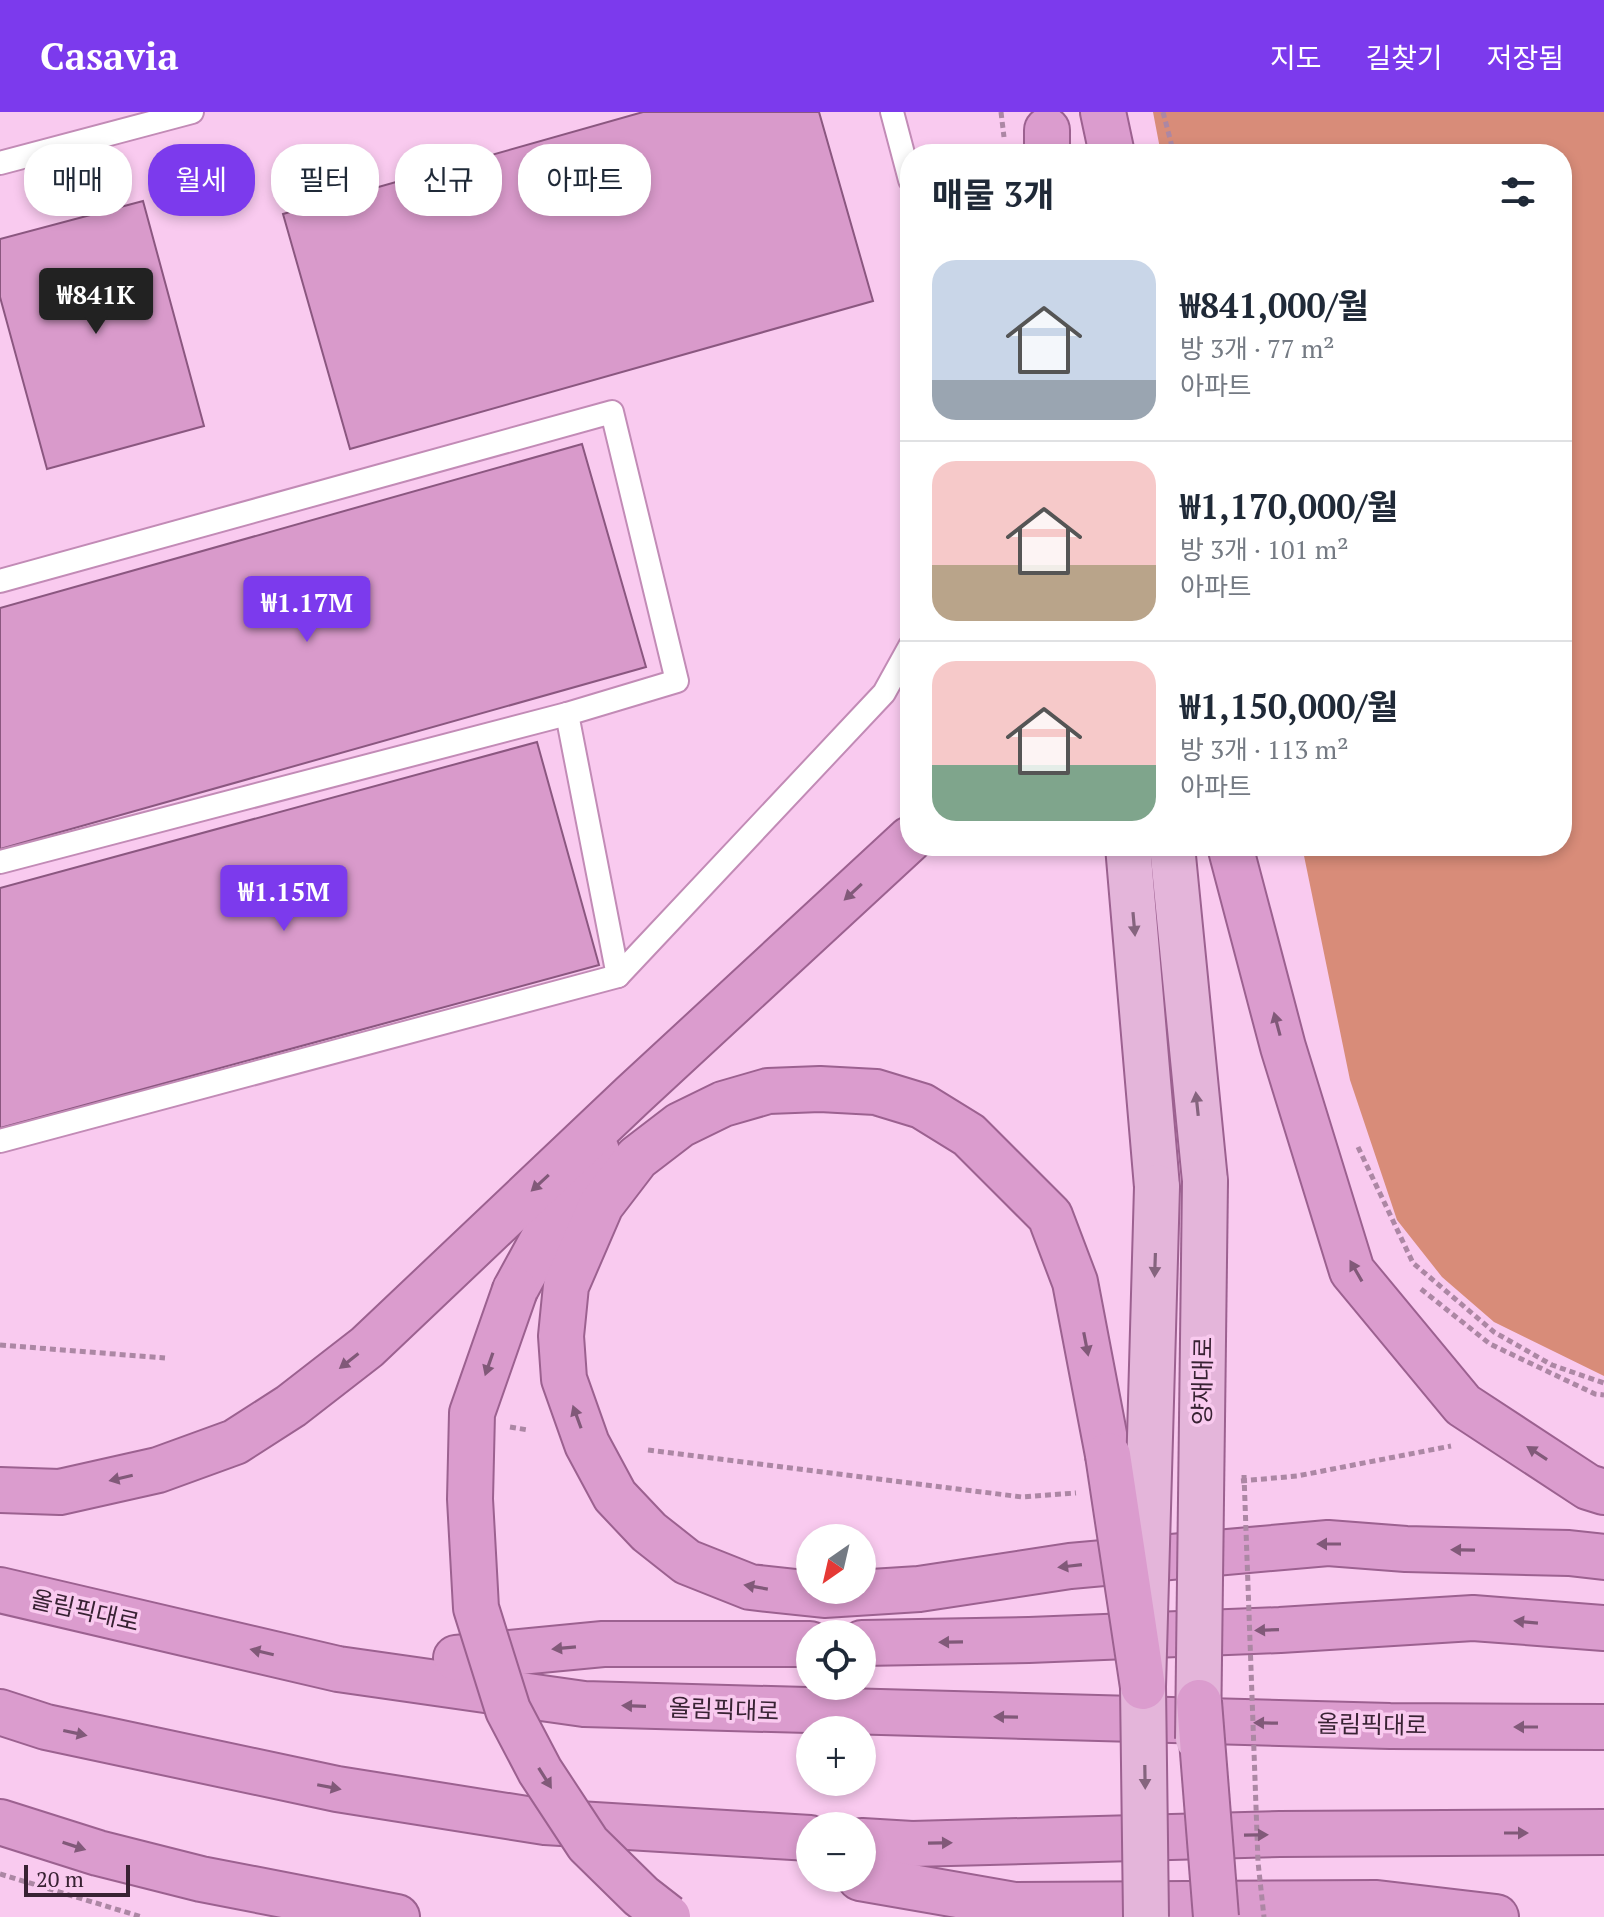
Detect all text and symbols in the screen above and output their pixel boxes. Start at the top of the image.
text: Casavia [40,31,179,81]
text: 지도 [1270,39,1321,76]
text: 길찾기 [1365,39,1443,76]
text: 저장됨 [1487,39,1564,76]
chip: 매매 [24,144,132,216]
chip: 월세 [148,144,255,216]
chip: 필터 [271,144,379,216]
chip: 신규 [395,144,502,216]
chip: 아파트 [518,144,651,216]
icon: filters [1496,170,1540,214]
text: 매물 3개 [932,172,1054,217]
pin: ₩841K [40,268,152,336]
text: ₩841K [57,277,135,311]
text: ₩841,000/월 [1180,283,1369,328]
icon: home [996,292,1092,388]
text: 방 3개 · 77 m² [1180,331,1335,365]
text: 아파트 [1180,368,1252,402]
text: ₩1,170,000/월 [1180,484,1398,529]
icon: home [996,493,1092,589]
text: 방 3개 · 101 m² [1180,532,1348,566]
text: 아파트 [1180,569,1252,603]
pin: ₩1.17M [242,576,372,644]
text: ₩1.17M [261,585,353,619]
text: ₩1,150,000/월 [1180,684,1398,729]
icon: home [996,693,1092,789]
text: 방 3개 · 113 m² [1180,732,1348,766]
text: 아파트 [1180,769,1252,803]
pin: ₩1.15M [219,865,349,933]
text: ₩1.15M [238,874,330,908]
one-way arrow [843,882,862,900]
one-way arrow [1128,912,1141,937]
one-way arrow [1270,1012,1282,1037]
one-way arrow [1191,1091,1204,1116]
one-way arrow [530,1174,549,1192]
one-way arrow [1149,1253,1161,1278]
one-way arrow [1349,1260,1363,1282]
one-way arrow [1081,1332,1093,1357]
street label: 양재대로 [1185,1337,1219,1425]
one-way arrow [339,1352,359,1368]
one-way arrow [483,1352,495,1376]
one-way arrow [571,1404,583,1428]
one-way arrow [1526,1447,1548,1461]
one-way arrow [109,1472,134,1485]
north arrow [796,1524,876,1604]
map controls [796,1524,876,1892]
one-way arrow [1316,1538,1341,1550]
one-way arrow [1450,1544,1475,1556]
one-way arrow [1057,1560,1082,1573]
one-way arrow [744,1580,769,1592]
street label: 올림픽대로 [28,1582,143,1638]
one-way arrow [1513,1615,1538,1628]
button: locate [796,1620,876,1700]
one-way arrow [1254,1624,1279,1637]
one-way arrow [938,1635,963,1648]
one-way arrow [551,1642,576,1655]
one-way arrow [249,1645,274,1658]
street label: 올림픽대로 [668,1691,780,1727]
one-way arrow [621,1700,646,1713]
street label: 올림픽대로 [1317,1707,1427,1741]
one-way arrow [993,1711,1018,1724]
button: + [796,1716,876,1796]
one-way arrow [1253,1717,1278,1730]
one-way arrow [1513,1721,1538,1733]
one-way arrow [63,1727,88,1740]
one-way arrow [1138,1765,1151,1790]
one-way arrow [538,1767,552,1789]
one-way arrow [317,1782,342,1794]
button: − [796,1812,876,1892]
one-way arrow [1504,1827,1529,1839]
one-way arrow [1244,1829,1269,1841]
one-way arrow [928,1837,953,1849]
one-way arrow [63,1840,87,1852]
scale bar [24,1861,130,1897]
text: 20 m [36,1864,84,1893]

